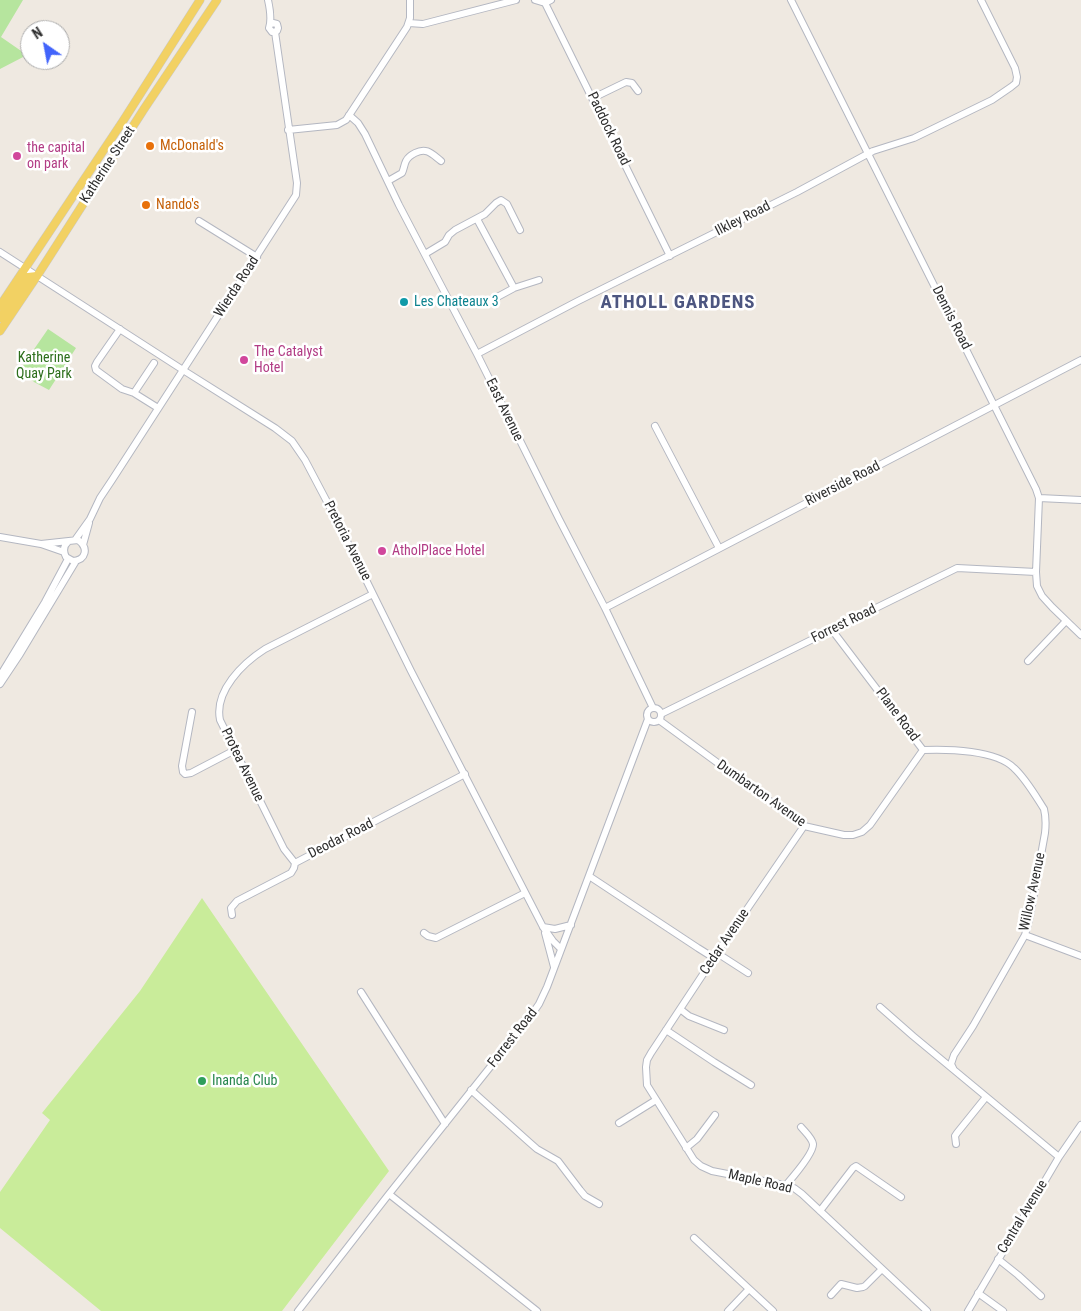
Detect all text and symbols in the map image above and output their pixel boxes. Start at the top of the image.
north arrow [20,20,70,70]
text: N [29,24,45,42]
street label: Paddock Road [583,90,633,168]
street label: Katherine Street [77,123,139,207]
place label: McDonald's [160,138,224,154]
place label: the capital on park [27,140,85,172]
marker: McDonald's [144,140,156,152]
marker: the capital on park [11,150,23,162]
place label: Nando's [156,197,199,213]
street label: Ilkley Road [713,198,773,240]
marker: Nando's [140,199,152,211]
street label: Wierda Road [211,253,263,321]
street label: Dennis Road [928,283,974,353]
district label: ATHOLL GARDENS [599,292,757,314]
place label: Les Chateaux 3 [414,294,499,310]
marker: Les Chateaux 3 [398,296,410,308]
place label: The Catalyst Hotel [254,344,323,377]
park label: Katherine Quay Park [16,350,72,382]
marker: The Catalyst Hotel [238,354,250,366]
street label: East Avenue [482,376,526,444]
street label: Riverside Road [803,458,883,510]
street label: Pretoria Avenue [320,498,374,584]
place label: AtholPlace Hotel [392,543,485,559]
marker: AtholPlace Hotel [376,545,388,557]
street label: Forrest Road [809,601,879,647]
street label: Plane Road [872,685,922,745]
street label: Protea Avenue [217,725,267,805]
street label: Dumbarton Avenue [713,757,809,831]
street label: Deodar Road [306,815,376,863]
street label: Willow Avenue [1016,851,1050,933]
street label: Cedar Avenue [697,906,753,978]
street label: Forrest Road [485,1005,541,1071]
place label: Inanda Club [212,1073,277,1089]
marker: Inanda Club [196,1075,208,1087]
street label: Maple Road [726,1166,794,1198]
street label: Central Avenue [994,1177,1052,1257]

